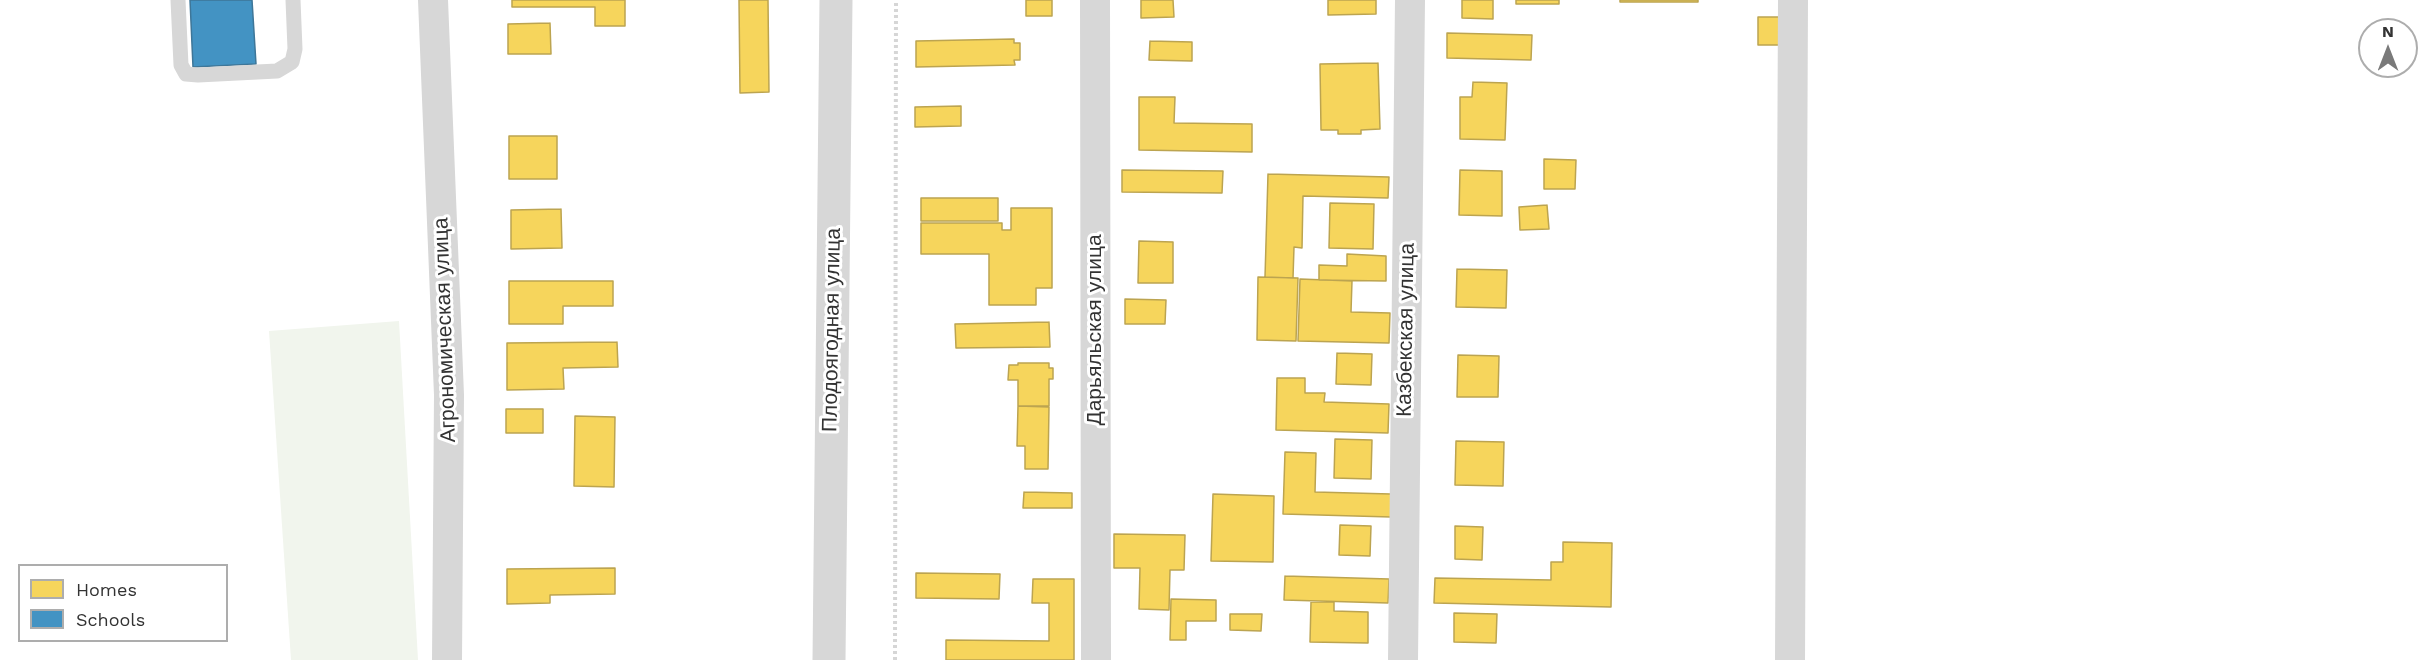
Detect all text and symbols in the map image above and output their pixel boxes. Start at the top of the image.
north arrow [2358,18,2418,78]
text: N [2382,22,2394,41]
street label: Агрономическая улица [428,217,462,443]
street label: Плодоягодная улица [818,228,846,432]
street label: Дарьяльская улица [1082,234,1108,426]
street label: Казбекская улица [1392,243,1420,417]
legend [18,564,228,642]
text: Homes [76,579,137,600]
text: Schools [76,609,145,630]

